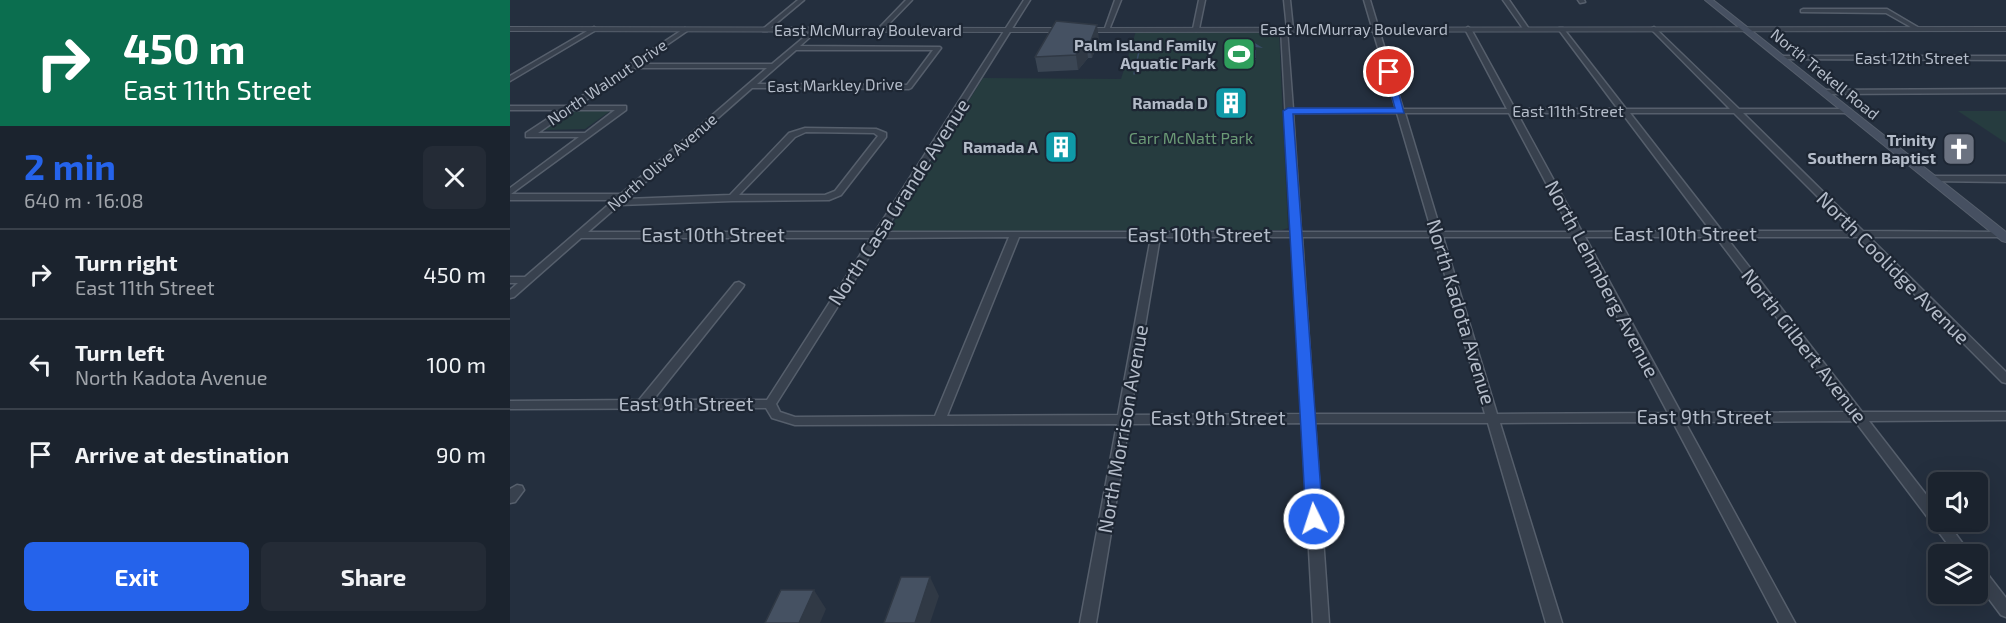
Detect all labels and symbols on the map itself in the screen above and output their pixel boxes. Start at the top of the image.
street label: East McMurray Boulevard [1260,19,1448,38]
street label: East McMurray Boulevard [774,20,962,39]
street label: North Trekell Road [1767,24,1883,123]
street label: North Walnut Drive [543,35,670,129]
place label: Palm Island Family Aquatic Park [1074,35,1216,72]
sports icon: Palm Island Family Aquatic Park [1221,36,1257,72]
pin [1363,46,1414,97]
street label: East 12th Street [1855,48,1969,67]
street label: East Markley Drive [767,74,903,95]
building icon: Ramada D [1213,85,1249,121]
place label: Ramada D [1132,93,1208,112]
street label: North Casa Grande Avenue [822,94,974,309]
street label: East 11th Street [1512,101,1624,120]
street label: North Olive Avenue [603,109,720,214]
park label: Carr McNatt Park [1129,128,1253,147]
building icon: Ramada A [1043,129,1079,165]
place label: Trinity Southern Baptist [1808,130,1936,167]
church icon: Trinity Southern Baptist [1941,131,1977,167]
place label: Ramada A [963,137,1039,156]
street label: North Lehmberg Avenue [1541,176,1665,381]
street label: North Coolidge Avenue [1812,186,1975,349]
street label: North Kadota Avenue [1422,216,1502,407]
street label: East 10th Street [1613,221,1757,245]
street label: East 10th Street [641,222,785,246]
street label: East 10th Street [1127,222,1271,246]
street label: North Gilbert Avenue [1737,263,1873,427]
street label: North Morrison Avenue [1092,323,1152,535]
street label: East 9th Street [618,391,754,415]
street label: East 9th Street [1636,404,1772,428]
street label: East 9th Street [1150,405,1286,429]
position arrow [1282,487,1346,551]

